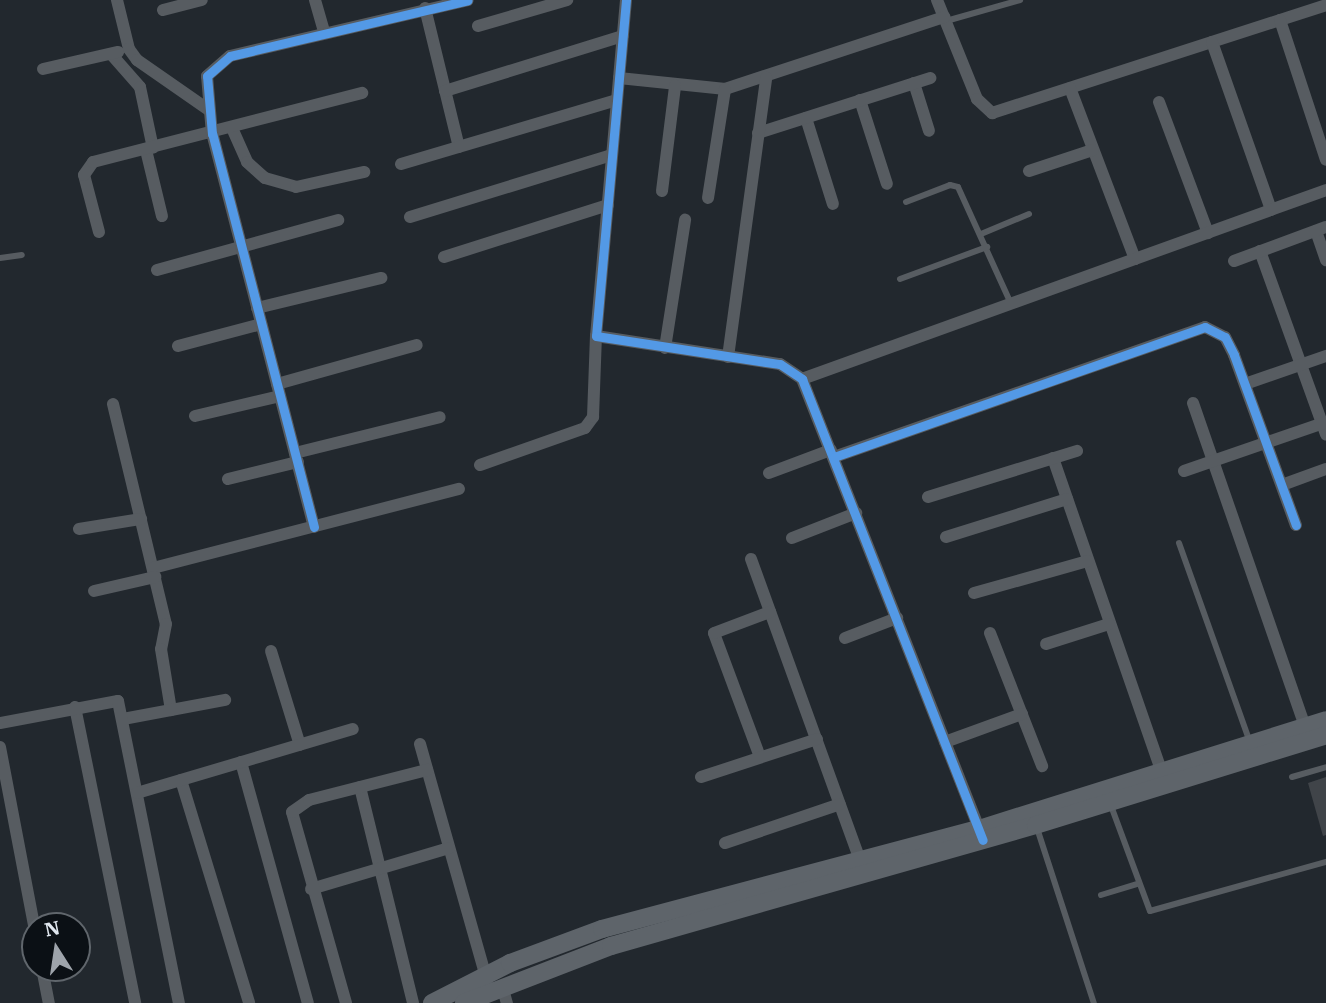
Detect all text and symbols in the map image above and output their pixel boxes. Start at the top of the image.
north arrow [21,912,91,982]
text: N [42,915,62,942]

